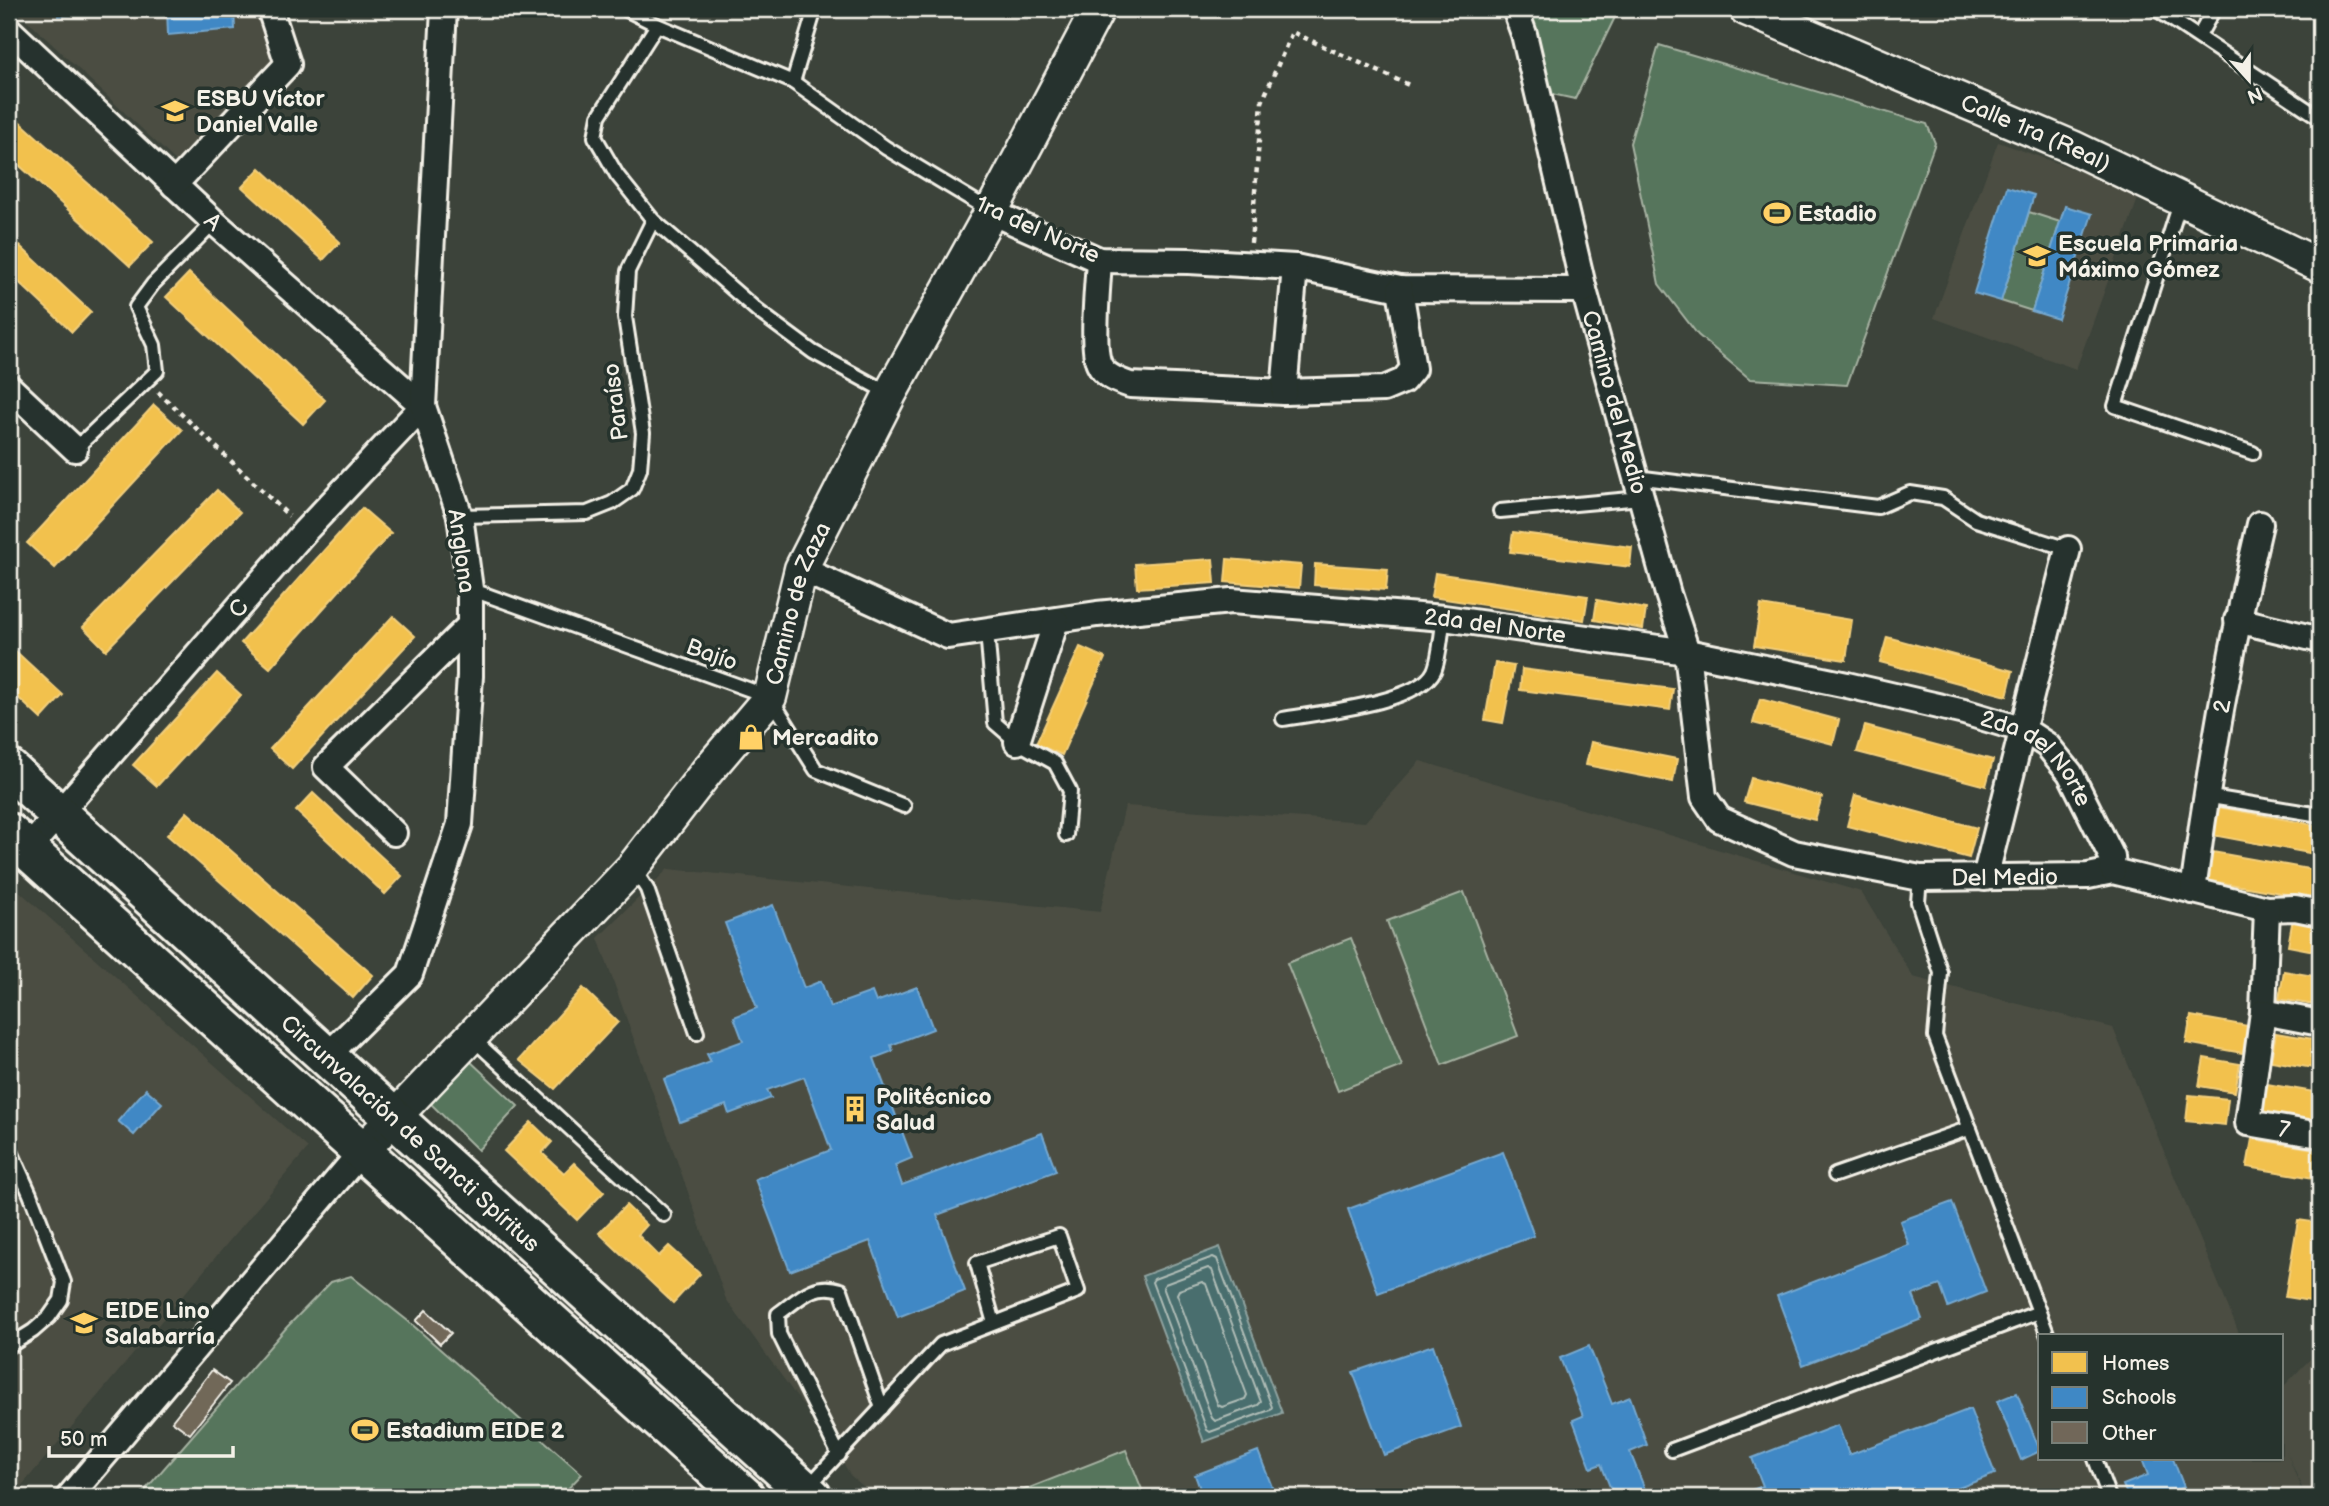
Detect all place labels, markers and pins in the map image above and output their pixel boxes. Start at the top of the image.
place label: ESBU Víctor Daniel Valle [196,85,325,139]
school or university icon: ESBU Víctor Daniel Valle [160,96,190,126]
sports icon: Estadio [1762,198,1792,228]
place label: Estadio [1798,200,1877,228]
place label: Escuela Primaria Máximo Gómez [2058,230,2238,284]
school or university icon: Escuela Primaria Máximo Gómez [2022,241,2052,271]
shop icon: Mercadito [736,722,766,752]
place label: Mercadito [772,724,879,752]
place label: Politécnico Salud [876,1083,992,1137]
building icon: Politécnico Salud [840,1094,870,1124]
place label: EIDE Lino Salabarría [105,1297,215,1351]
school or university icon: EIDE Lino Salabarría [69,1308,99,1338]
sports icon: Estadium EIDE 2 [350,1415,380,1445]
place label: Estadium EIDE 2 [386,1417,565,1445]

